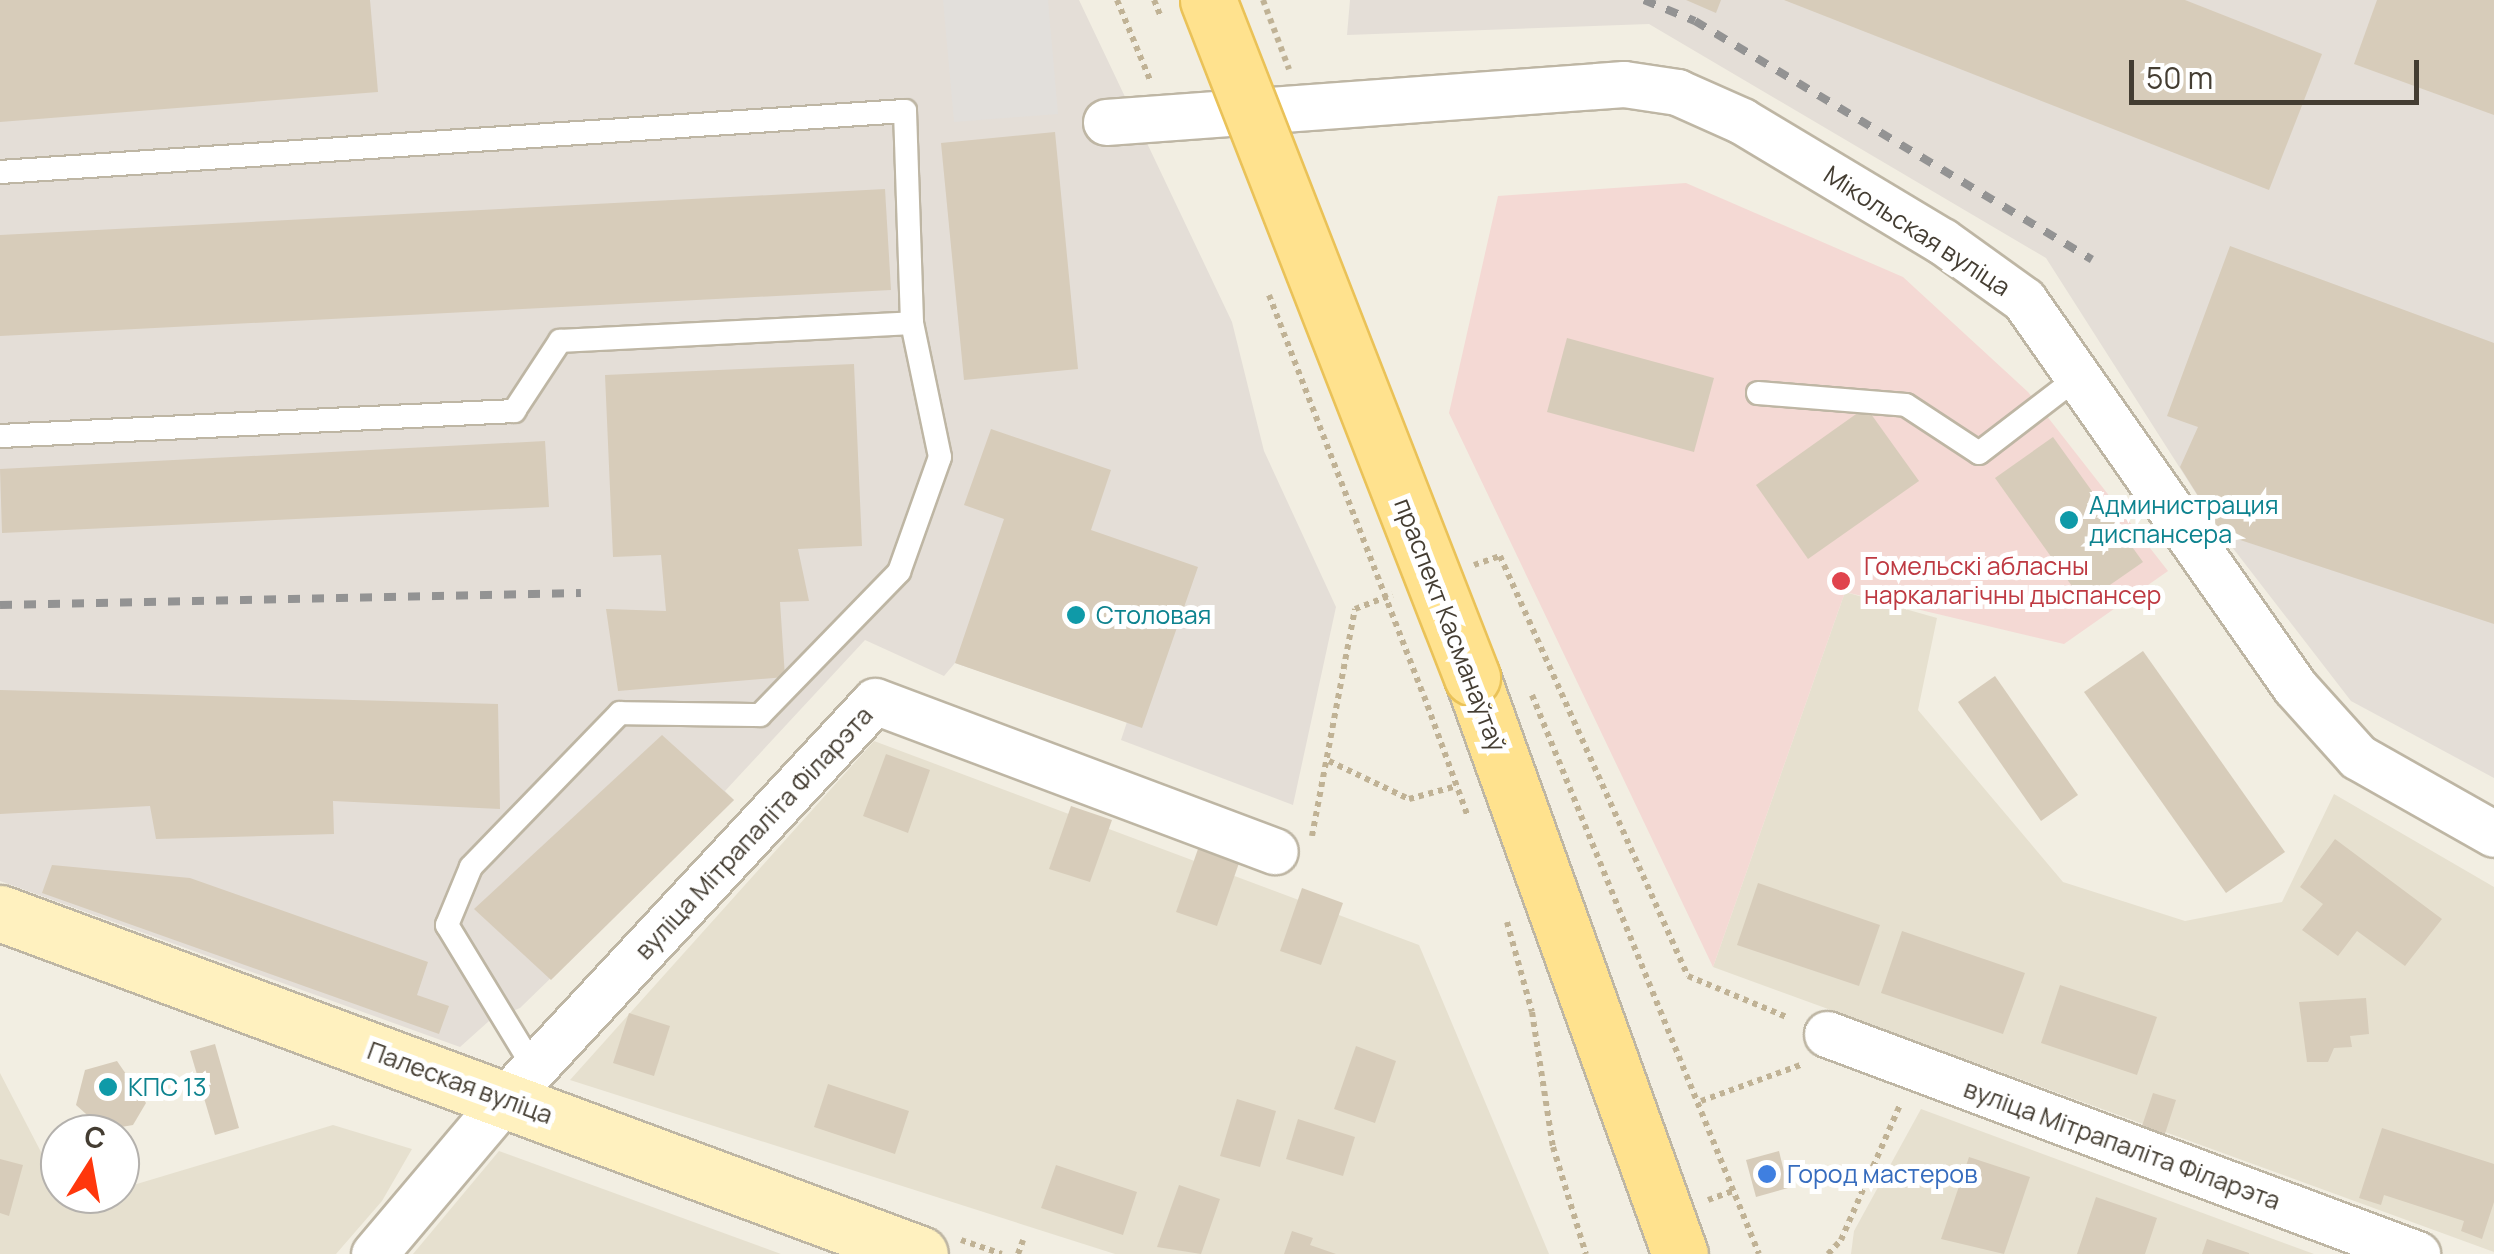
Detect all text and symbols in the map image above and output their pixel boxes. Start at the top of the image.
scale bar [2134,40,2424,102]
text: 50 m [2146,57,2213,98]
street label: Мікольская вуліца [1818,160,2016,302]
place label: Администрация диспансера [2089,491,2279,550]
street label: праспект Касманаўтаў [1388,494,1512,756]
marker: Администрация диспансера [2058,509,2080,531]
place label: Гомельскі абласны наркалагічны дыспансер [1864,552,2161,611]
marker: Гомельскі абласны наркалагічны дыспансер [1828,568,1854,594]
place label: Столовая [1096,600,1211,630]
marker: Столовая [1065,604,1087,626]
street label: вуліца Мітрапаліта Філарэта [629,700,879,966]
street label: Палеская вуліца [363,1036,557,1130]
place label: КПС 13 [128,1072,207,1102]
street label: вуліца Мітрапаліта Філарэта [1960,1074,2284,1216]
marker: КПС 13 [97,1076,119,1098]
north arrow [40,1114,140,1214]
text: С [82,1116,109,1157]
place label: Город мастеров [1787,1159,1978,1189]
marker: Город мастеров [1756,1163,1778,1185]

